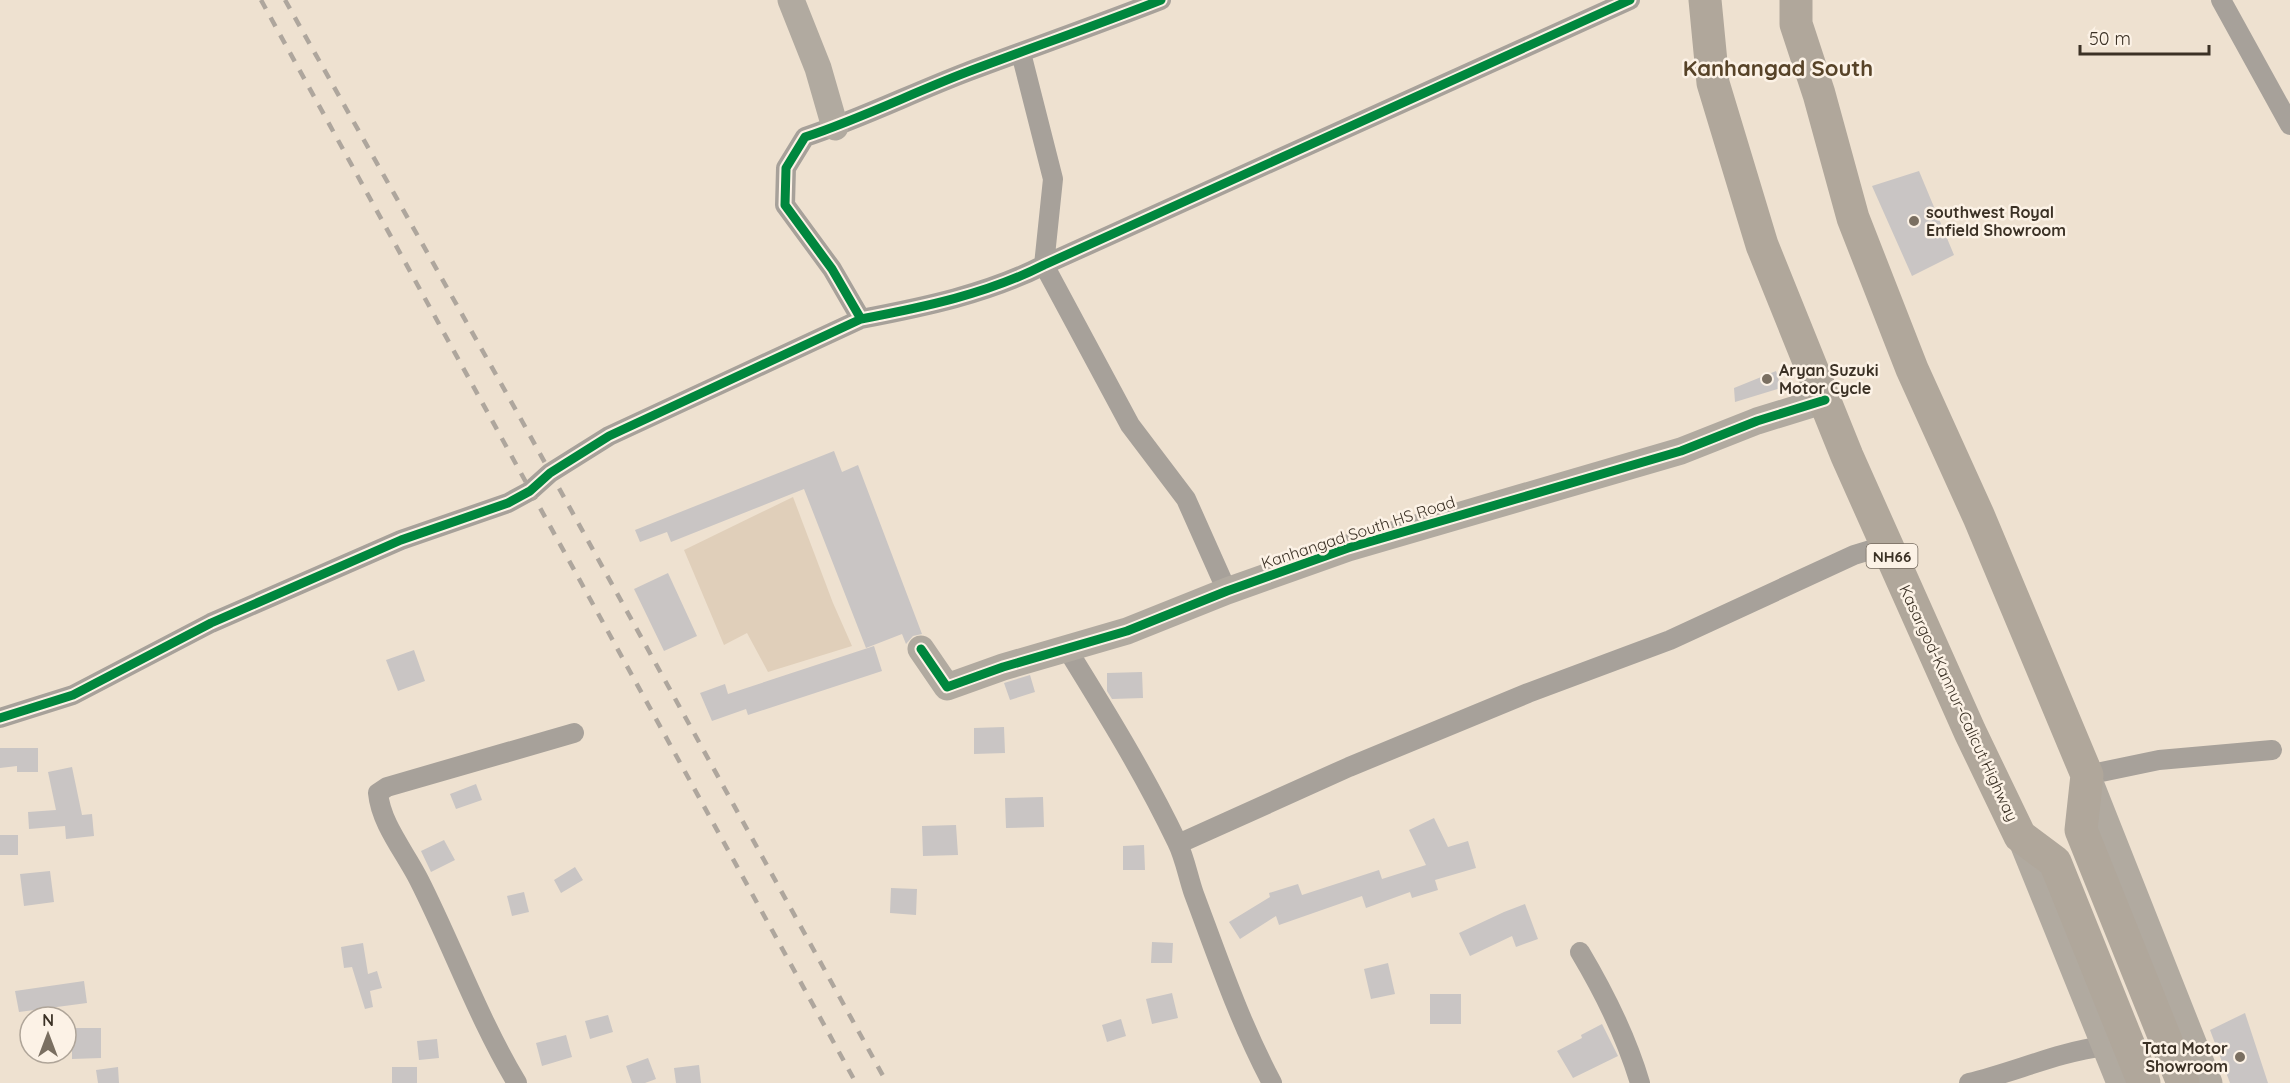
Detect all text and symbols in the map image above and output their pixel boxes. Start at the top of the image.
scale bar [2080,18,2209,56]
text: 50 m [2089,27,2131,50]
district label: Kanhangad South [1683,54,1873,82]
place label: southwest Royal Enfield Showroom [1926,202,2066,240]
marker: southwest Royal Enfield Showroom [1907,214,1921,228]
place label: Aryan Suzuki Motor Cycle [1779,360,1879,398]
marker: Aryan Suzuki Motor Cycle [1760,372,1774,386]
street label: Kanhangad South HS Road [1259,491,1457,573]
road number: NH66 [1866,544,1918,568]
street label: Kasargod-Kannur-Calicut Highway [1895,581,2023,825]
north arrow [18,1005,78,1065]
text: N [42,1010,54,1030]
place label: Tata Motor Showroom [2142,1038,2228,1076]
marker: Tata Motor Showroom [2233,1050,2247,1064]

